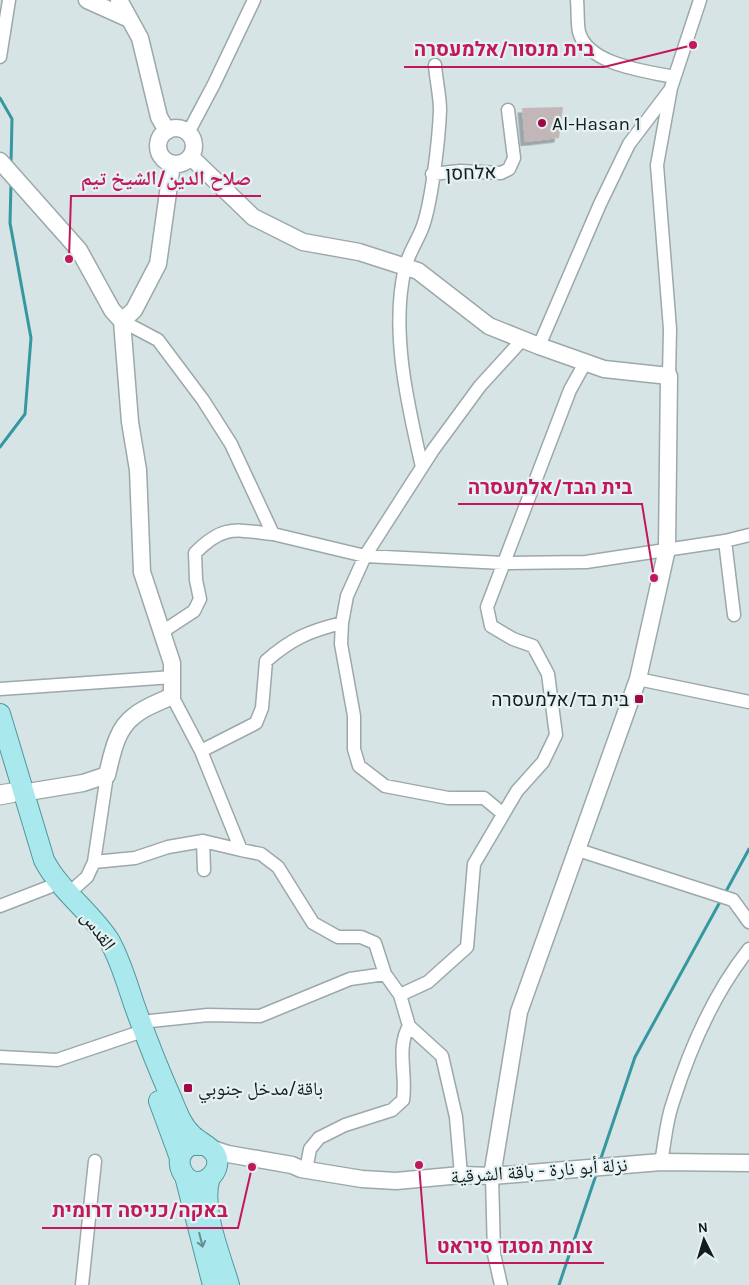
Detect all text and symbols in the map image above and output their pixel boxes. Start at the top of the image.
callout: בית מנסור/אלמעסרה [404,32,604,67]
text: בית מנסור/אלמעסרה [414,38,594,61]
place label: Al-Hasan 1 [552,113,641,135]
marker: Al-Hasan 1 [536,117,548,129]
callout: صلاح الدين/الشيخ تيم [71,161,261,196]
street label: אלחסן [445,161,497,185]
text: صلاح الدين/الشيخ تيم [81,167,251,192]
callout: בית הבד/אלמעסרה [458,469,642,504]
text: בית הבד/אלמעסרה [468,476,632,499]
place label: בית בד/אלמעסרה [491,689,629,711]
marker: בית בד/אלמעסרה [633,693,645,705]
street label: القدس [76,906,120,955]
place label: باقة/مدخل جنوبي [198,1078,323,1104]
marker: باقة/مدخل جنوبي [182,1082,194,1094]
street label: نزلة أبو نارة - باقة الشرقية [450,1153,628,1188]
callout: באקה/כניסה דרומית [42,1193,238,1228]
text: באקה/כניסה דרומית [52,1199,228,1222]
north arrow [679,1215,729,1265]
text: N [697,1219,709,1236]
callout: צומת מסגד סיראט [427,1228,604,1263]
one-way arrow [197,1231,206,1247]
text: צומת מסגד סיראט [437,1235,593,1258]

